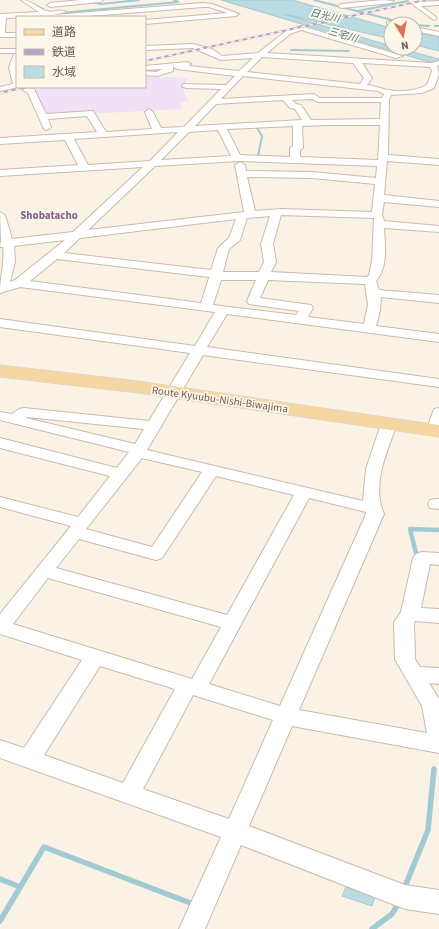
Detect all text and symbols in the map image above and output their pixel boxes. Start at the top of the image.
water label: 日光川 [309,6,342,26]
legend [16,16,146,88]
north arrow [383,16,423,56]
text: 道路 [52,24,76,41]
water label: 三宅川 [326,24,360,46]
text: N [400,37,410,53]
text: 鉄道 [52,44,76,61]
text: 水域 [52,64,76,81]
district label: Shobatacho [20,208,78,223]
street label: Route Kyuubu-Nishi-Biwajima [151,383,289,416]

